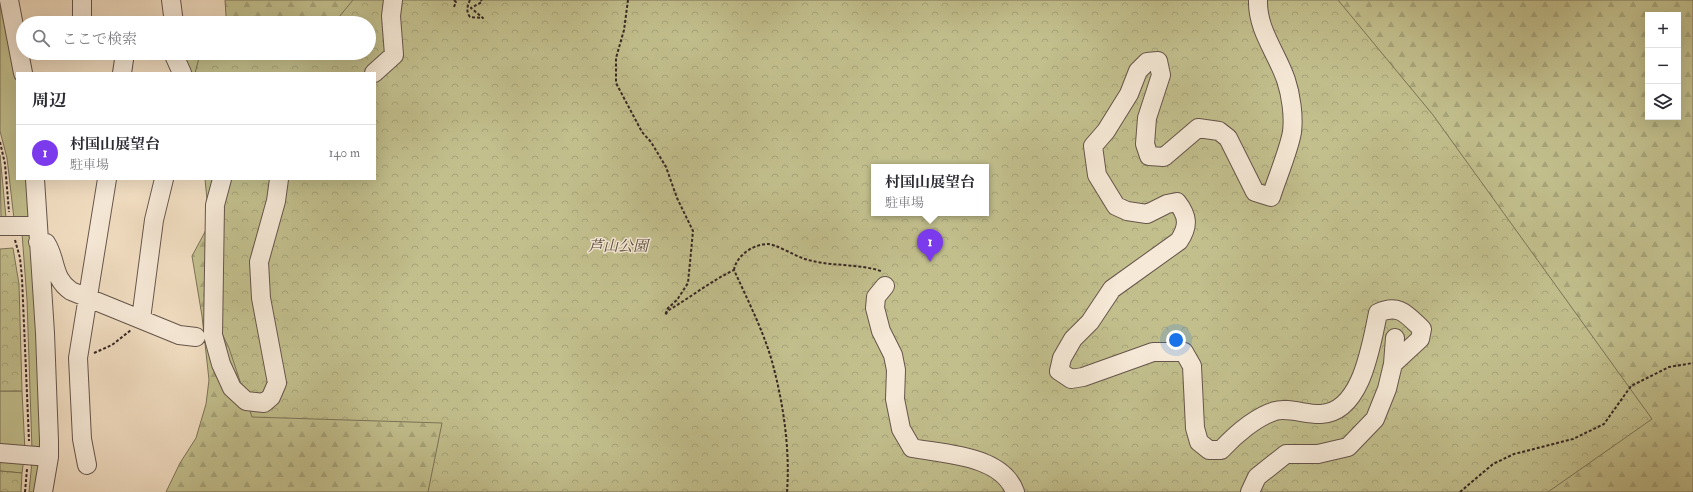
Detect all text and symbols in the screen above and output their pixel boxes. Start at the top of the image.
map controls [1645,12,1681,120]
button: + [1645,12,1681,48]
search box [16,16,376,60]
icon: search [30,27,52,49]
text: ここで検索 [62,30,137,49]
button: − [1645,48,1681,84]
button: layers [1645,84,1681,120]
text: 周辺 [32,90,66,111]
text: 村国山展望台 [70,135,160,154]
text: 1 [43,145,47,161]
text: 140 m [329,145,360,161]
text: 駐車場 [70,157,109,173]
popup [871,164,989,216]
text: 村国山展望台 [885,173,975,192]
text: 駐車場 [885,195,924,211]
pin: 1 [917,229,943,262]
park label: 芦山公園 [588,237,651,256]
your location [1166,330,1186,350]

